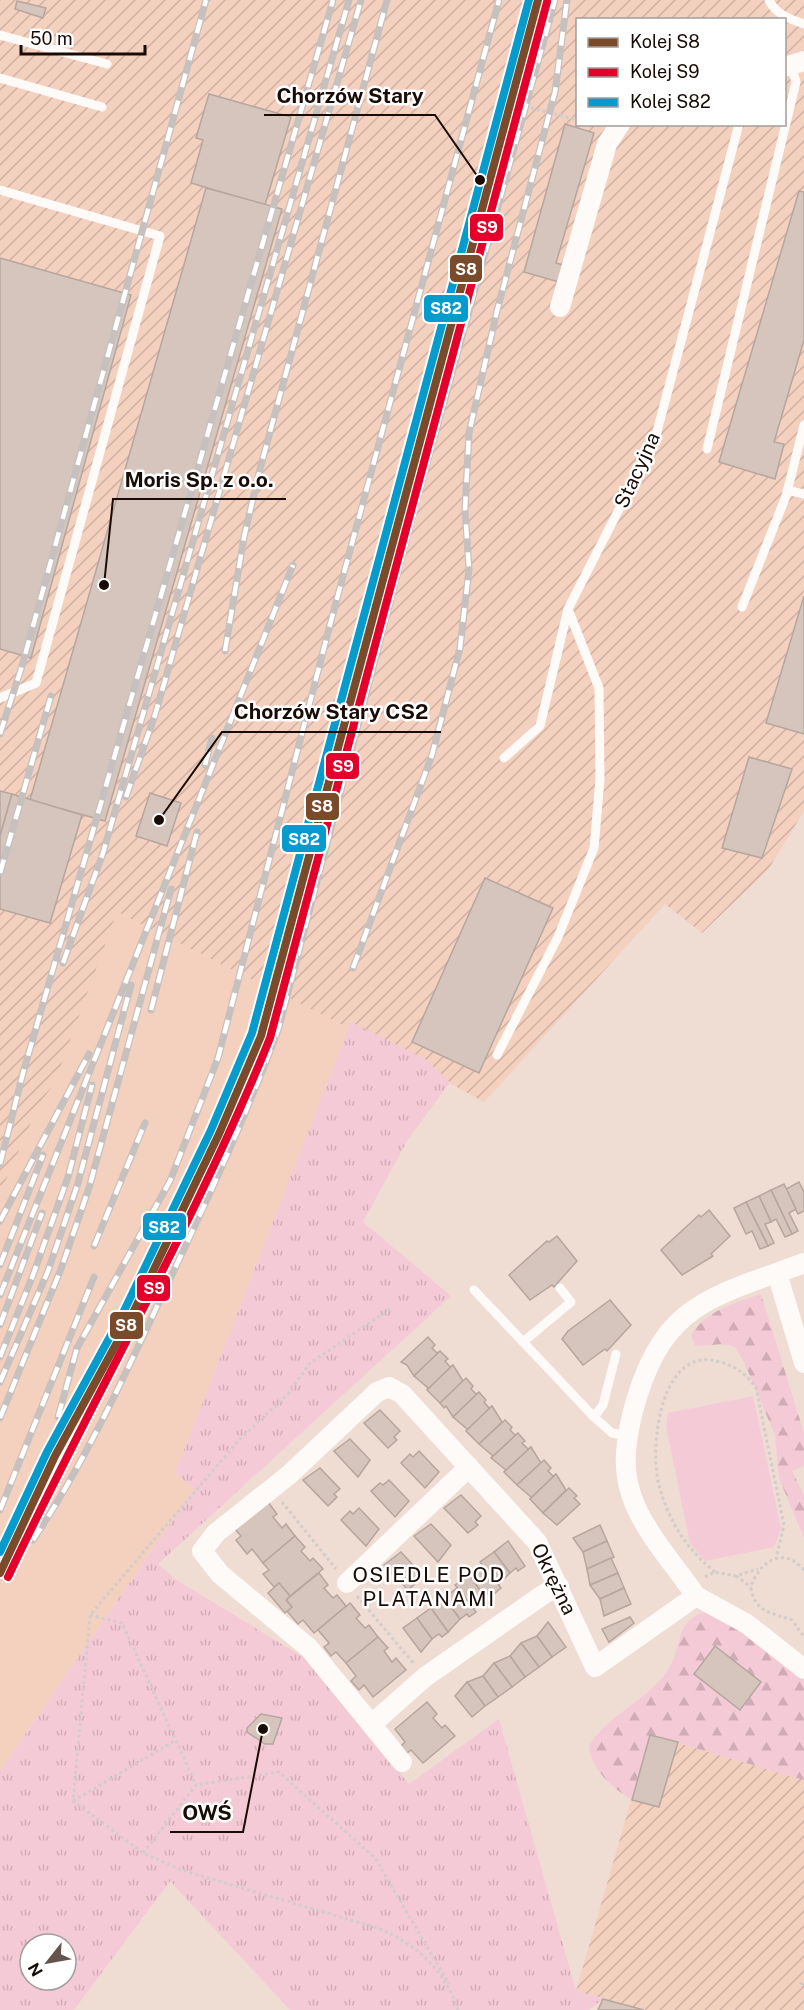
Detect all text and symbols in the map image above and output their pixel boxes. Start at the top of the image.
scale bar [21,18,146,56]
legend [576,18,786,126]
text: 50 m [30,28,73,49]
text: Kolej S8 [630,31,700,52]
text: Kolej S9 [630,61,700,82]
callout: Chorzów Stary [264,76,435,115]
text: Chorzów Stary [276,83,424,108]
text: Kolej S82 [630,91,711,112]
line badge: S9 [469,213,504,242]
text: S9 [476,218,498,237]
line badge: S8 [449,254,483,283]
text: S8 [455,260,477,279]
line badge: S82 [423,294,469,323]
text: S82 [430,299,462,318]
street label: Stacyjna [609,428,665,512]
callout: Moris Sp. z o.o. [113,460,286,499]
text: Moris Sp. z o.o. [124,467,274,492]
callout: Chorzów Stary CS2 [222,693,441,732]
text: Chorzów Stary CS2 [234,699,428,724]
line badge: S9 [325,752,360,780]
text: S9 [332,757,354,776]
line badge: S8 [305,792,340,821]
text: S8 [311,797,333,816]
line badge: S82 [281,824,327,853]
text: S82 [288,830,320,849]
line badge: S82 [142,1212,187,1241]
text: S82 [148,1218,180,1237]
line badge: S9 [136,1274,171,1302]
text: S9 [143,1279,165,1298]
line badge: S8 [109,1311,144,1340]
text: S8 [115,1316,137,1335]
street label: Okrężna [526,1539,582,1619]
district label: OSIEDLE POD PLATANAMI [352,1562,506,1611]
callout: OWŚ [170,1793,243,1832]
text: OWŚ [182,1800,232,1825]
north arrow [18,1932,78,1992]
text: N [24,1959,47,1980]

